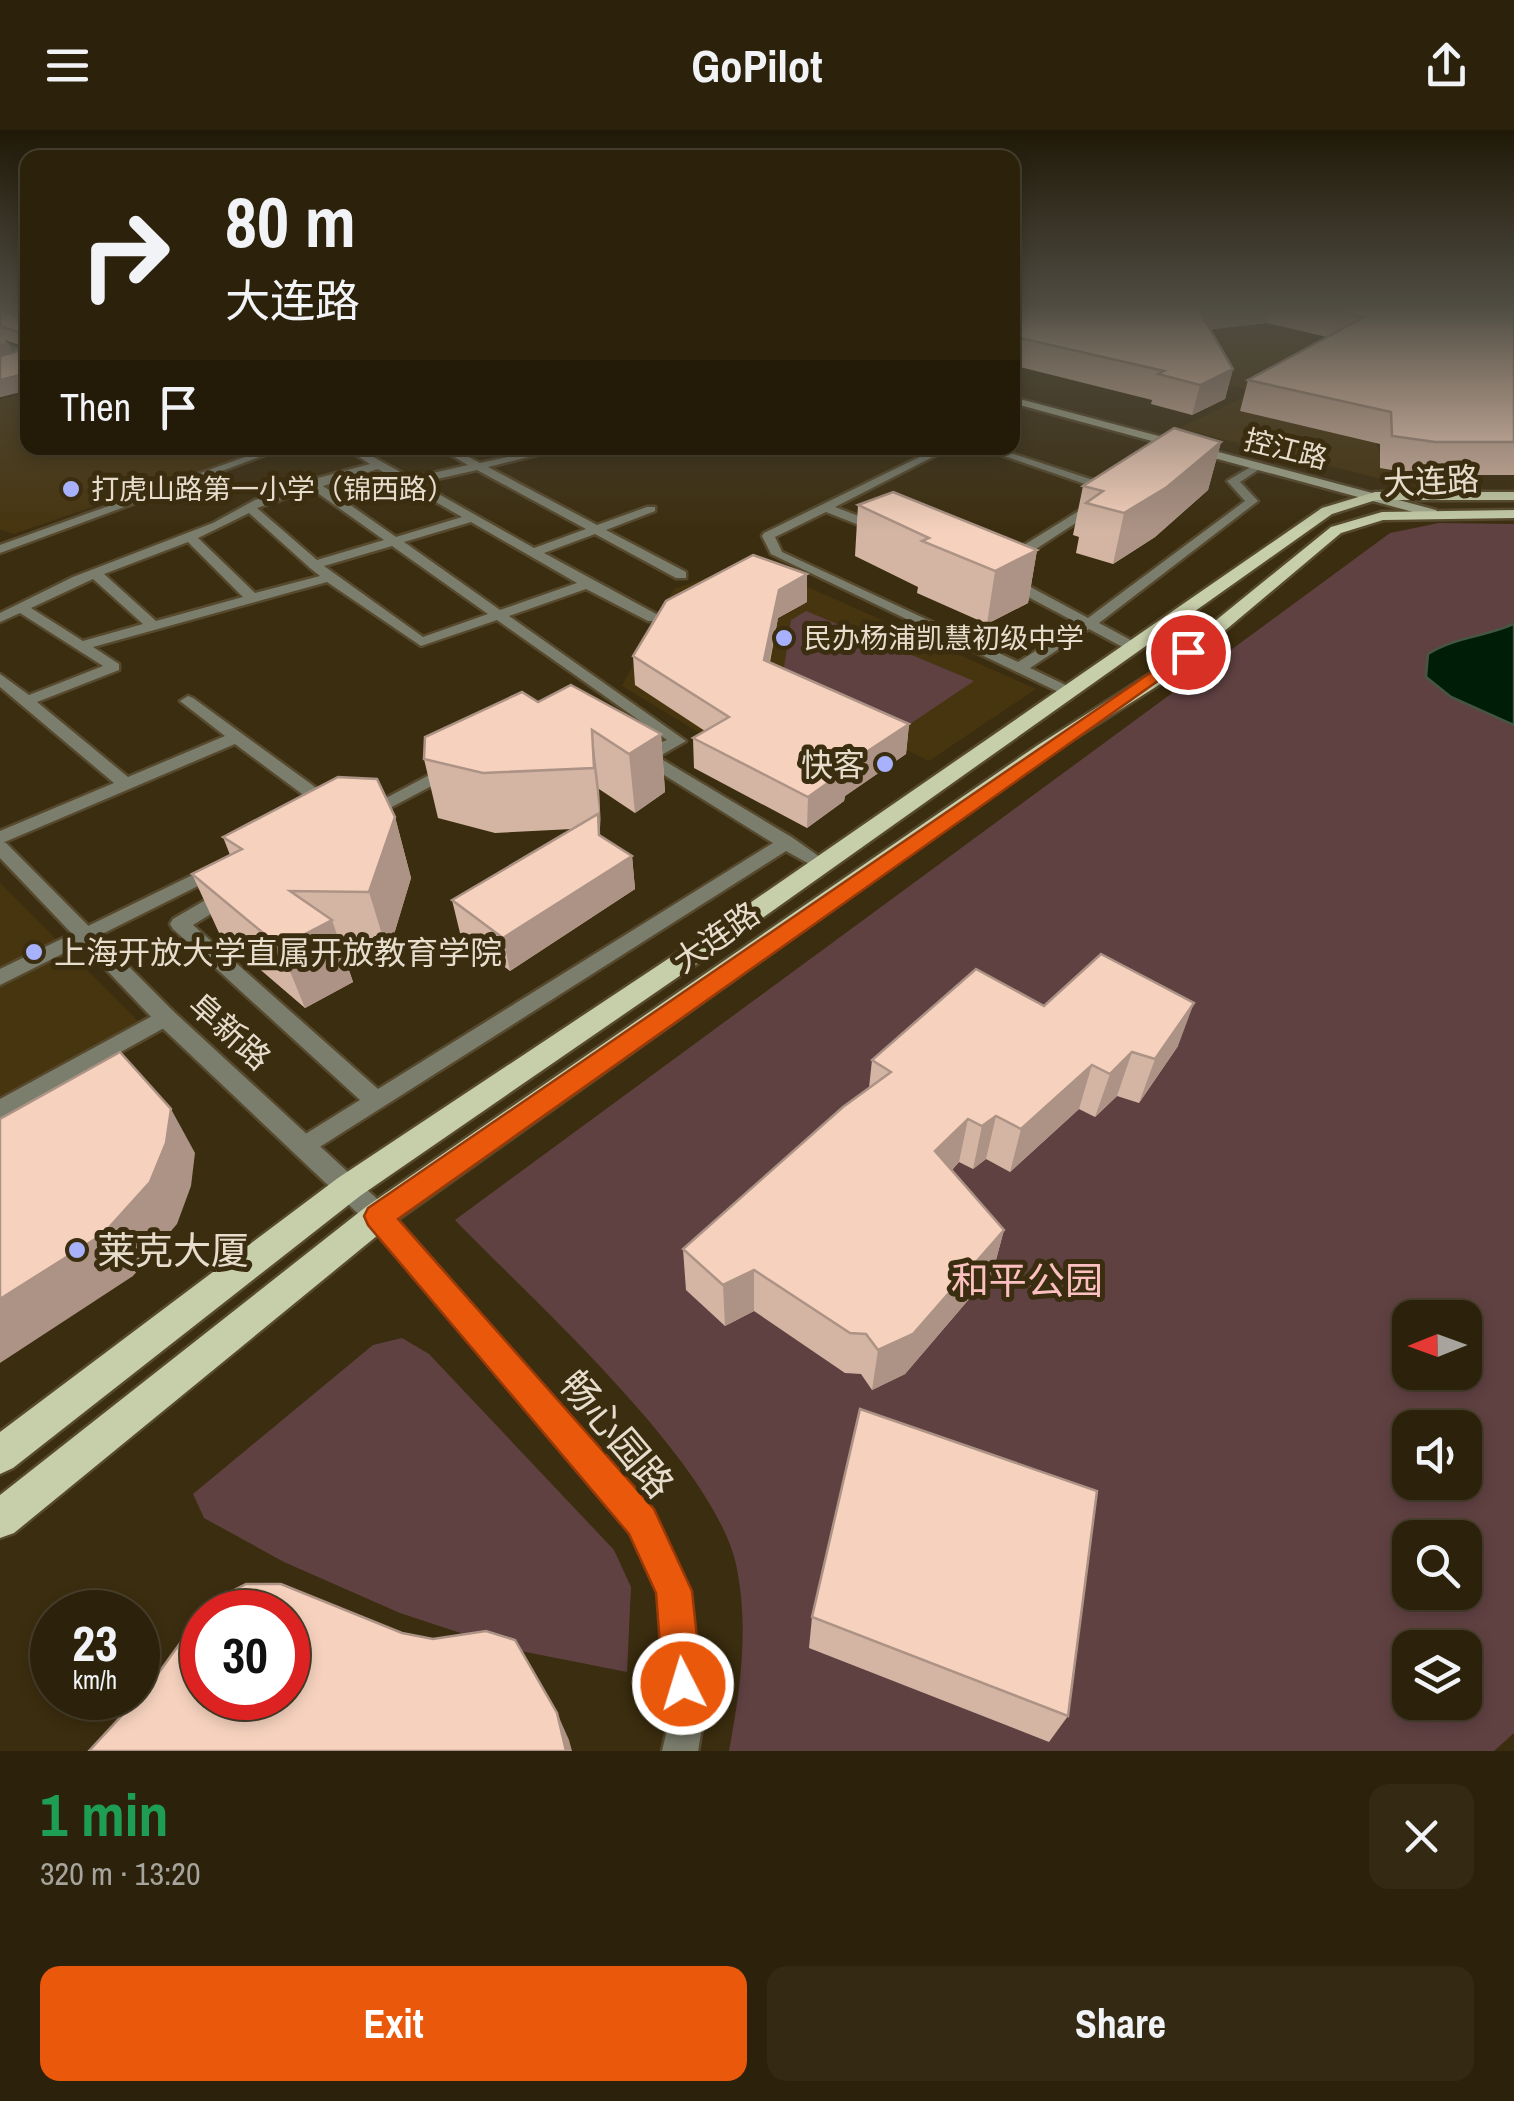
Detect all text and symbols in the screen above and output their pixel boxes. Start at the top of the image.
text: GoPilot [691,35,823,96]
icon: menu [40,38,95,93]
icon: share [1419,38,1474,93]
text: 80 m [225,175,356,269]
icon: right [60,190,190,320]
text: 大连路 [225,270,360,331]
icon: arrive [151,380,206,435]
text: Then [60,382,131,433]
street label: 控江路 [1241,420,1331,478]
street label: 大连路 [1382,457,1480,505]
place label: 打虎山路第一小学（锦西路） [91,470,455,508]
marker: 打虎山路第一小学（锦西路） [60,478,82,500]
pin [1146,610,1231,695]
place label: 民办杨浦凯慧初级中学 [804,619,1084,657]
icon: arrive [1161,625,1216,680]
marker: 民办杨浦凯慧初级中学 [773,627,795,649]
place label: 快客 [801,743,865,786]
marker: 快客 [874,753,896,775]
street label: 大连路 [664,892,768,982]
place label: 上海开放大学直属开放教育学院 [54,931,502,974]
marker: 上海开放大学直属开放教育学院 [23,941,45,963]
street label: 阜新路 [180,983,280,1079]
place label: 莱克大厦 [97,1225,249,1276]
marker: 莱克大厦 [66,1239,88,1261]
park label: 和平公园 [951,1255,1103,1306]
north arrow [1392,1300,1482,1390]
map controls [1392,1300,1482,1720]
street label: 畅心园路 [549,1359,685,1509]
button: sound [1392,1410,1482,1500]
button: search [1392,1520,1482,1610]
speed limit sign: 30 [180,1590,310,1720]
text: 23 [72,1609,118,1677]
button: layers [1392,1630,1482,1720]
position arrow [631,1632,735,1736]
text: km/h [73,1663,117,1697]
text: 1 min [40,1774,169,1855]
button: close [1369,1784,1474,1889]
text: 320 m · 13:20 [40,1852,200,1895]
button: Exit [40,1966,747,2081]
button: Share [767,1966,1474,2081]

